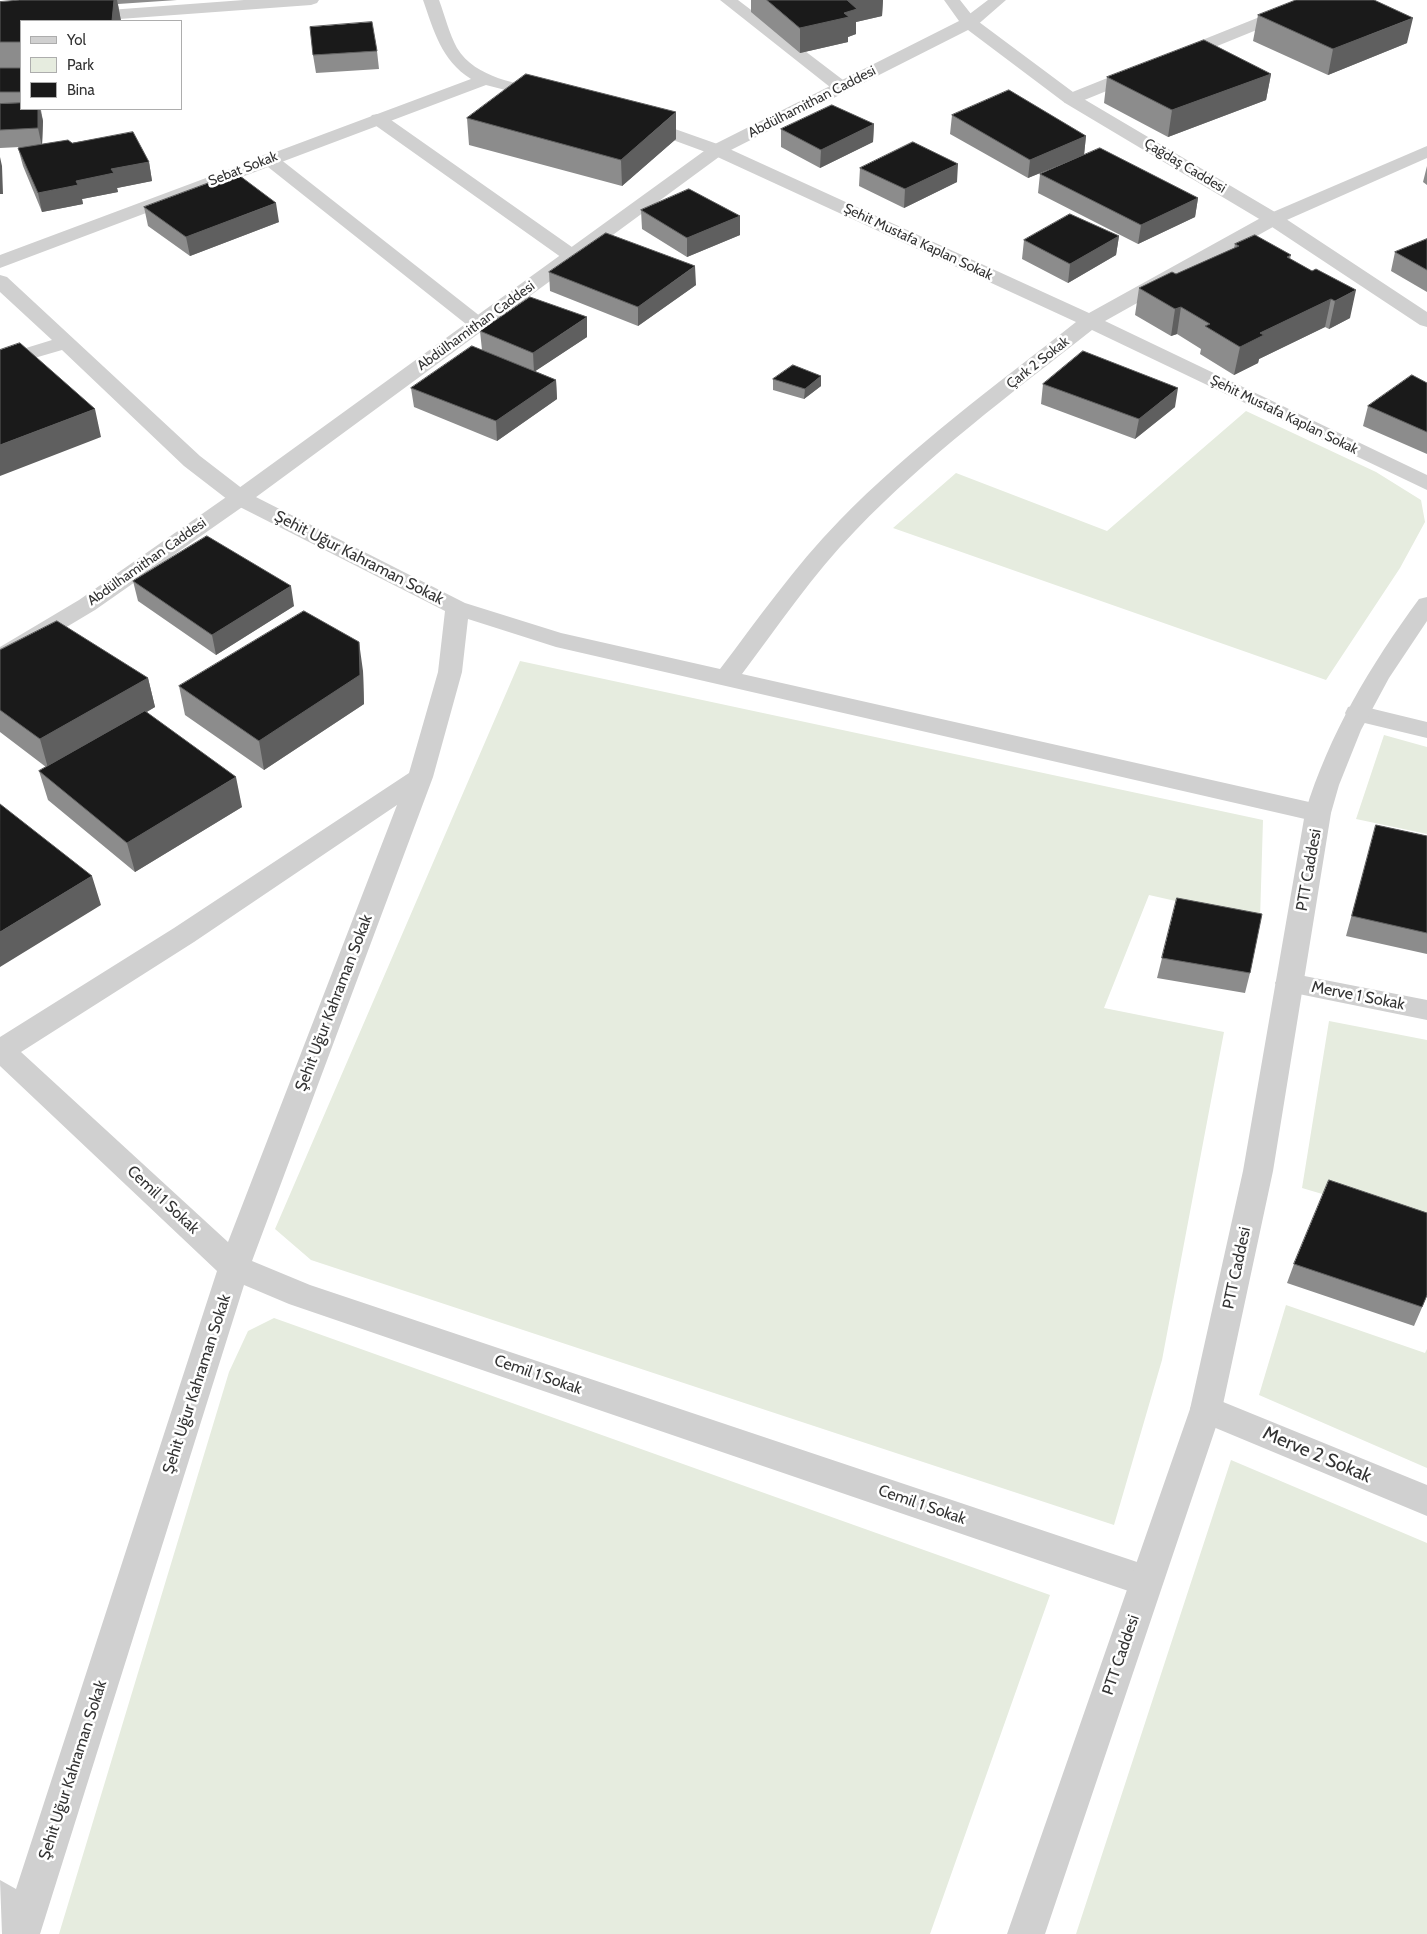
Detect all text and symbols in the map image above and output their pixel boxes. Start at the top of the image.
legend [20,20,182,110]
text: Yol [67,31,86,49]
text: Park [67,56,94,74]
street label: Abdülhamithan Caddesi [745,62,879,142]
text: Bina [67,81,95,99]
street label: Çağdaş Caddesi [1141,135,1229,197]
street label: Sebat Sokak [206,148,280,190]
street label: Şehit Mustafa Kaplan Sokak [841,200,995,284]
street label: Abdülhamithan Caddesi [414,278,538,374]
street label: Çark 2 Sokak [1003,333,1073,393]
street label: Şehit Mustafa Kaplan Sokak [1207,372,1361,458]
street label: Şehit Uğur Kahraman Sokak [271,507,447,609]
street label: Abdülhamithan Caddesi [84,515,210,609]
street label: PTT Caddesi [1292,827,1326,913]
street label: Şehit Uğur Kahraman Sokak [291,912,377,1094]
street label: Merve 1 Sokak [1310,978,1406,1014]
street label: Cemil 1 Sokak [123,1162,203,1238]
street label: PTT Caddesi [1219,1225,1255,1311]
street label: Şehit Uğur Kahraman Sokak [159,1292,235,1476]
street label: Cemil 1 Sokak [492,1351,584,1399]
street label: Merve 2 Sokak [1259,1422,1375,1488]
street label: Cemil 1 Sokak [876,1481,968,1529]
street label: PTT Caddesi [1098,1612,1144,1698]
street label: Şehit Uğur Kahraman Sokak [35,1678,111,1862]

